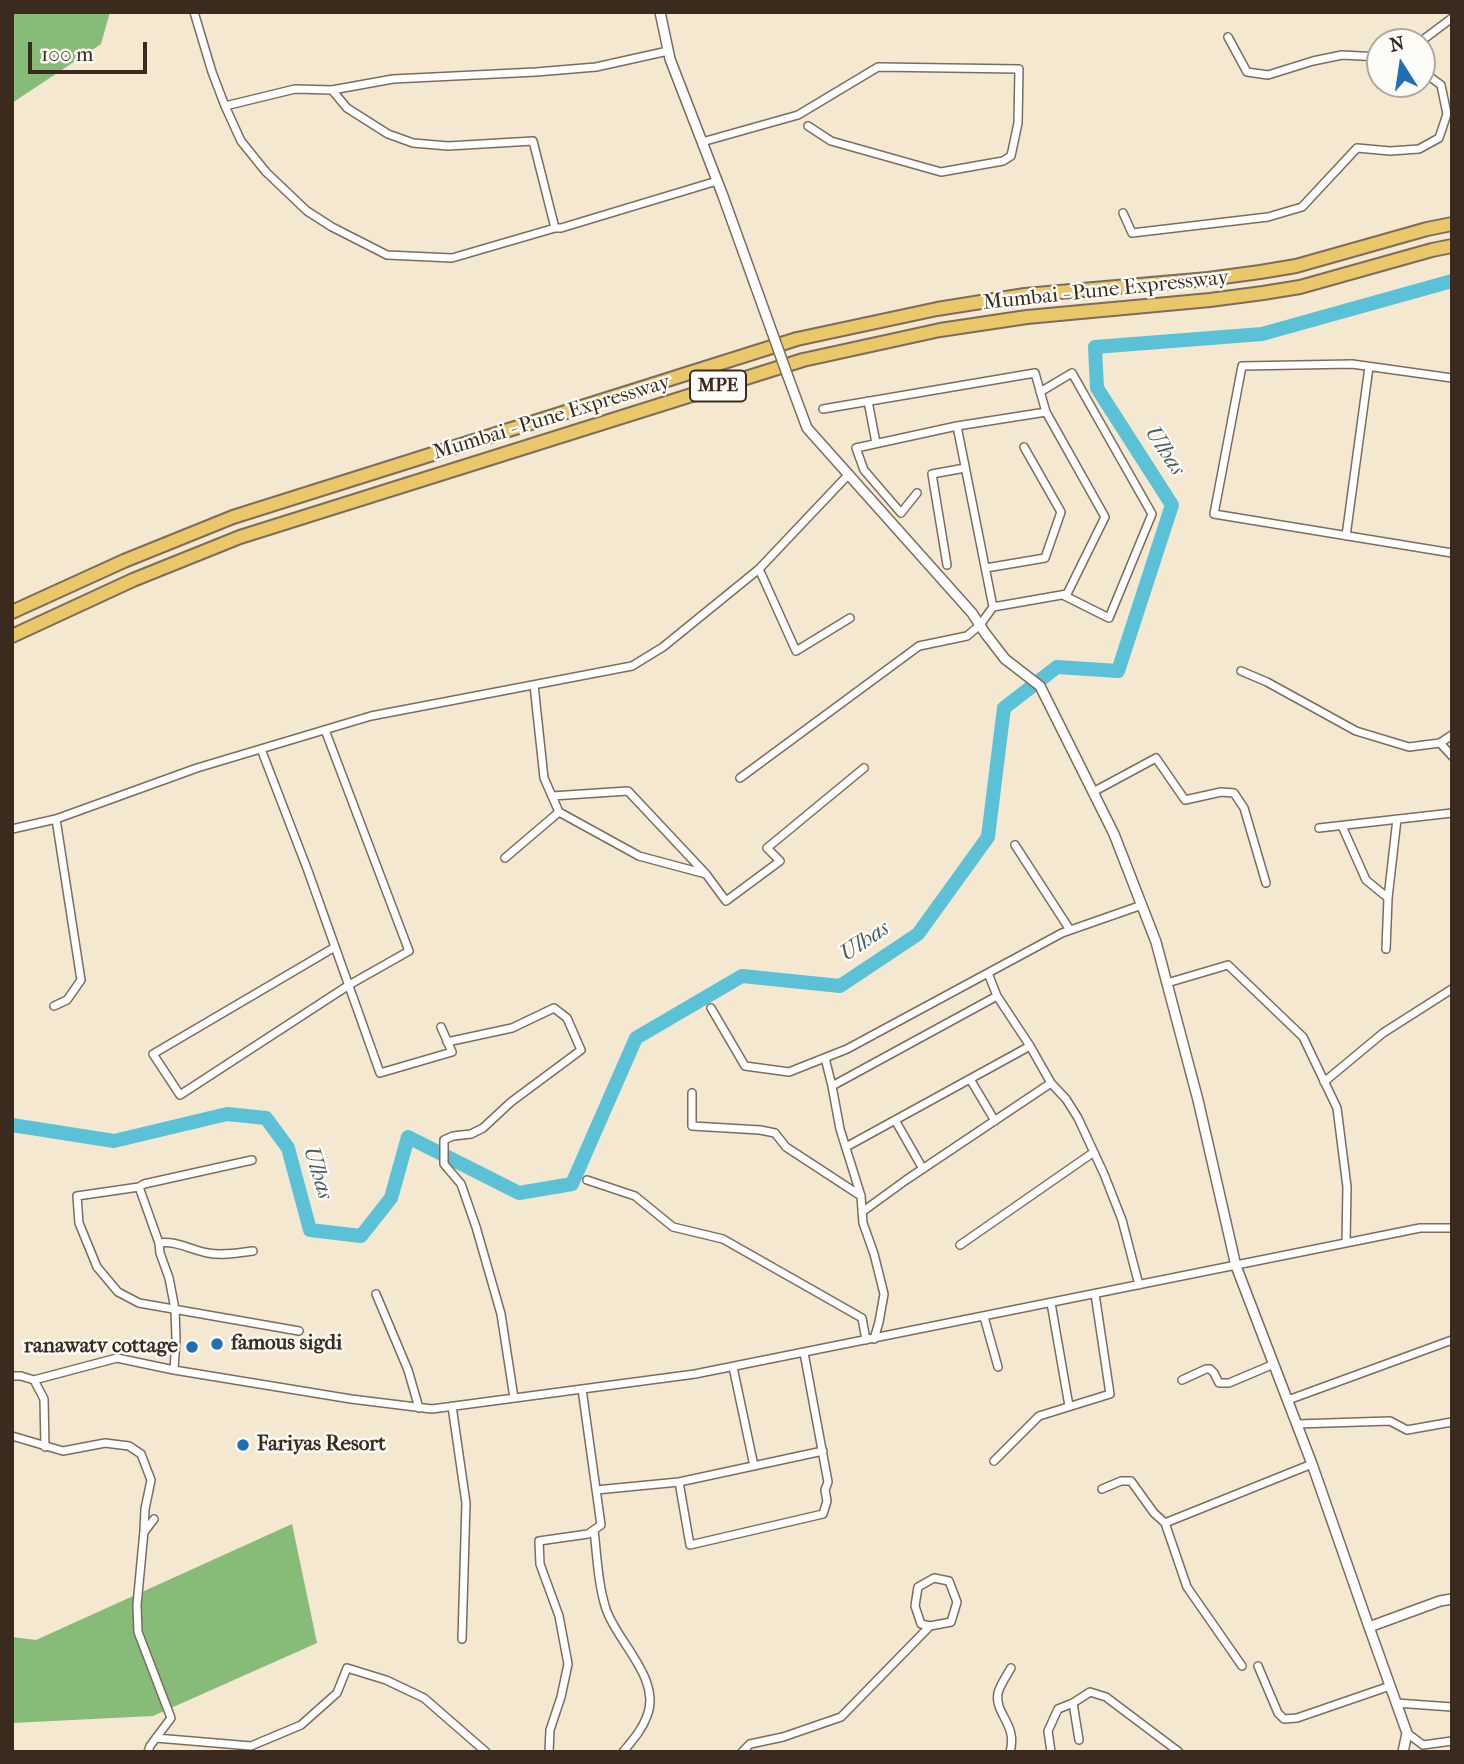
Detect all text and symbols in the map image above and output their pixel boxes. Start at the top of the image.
scale bar [32,28,150,72]
north arrow [1366,28,1436,98]
text: N [1388,32,1406,57]
text: 100 m [41,42,94,66]
street label: Mumbai - Pune Expressway [982,266,1230,316]
street label: Mumbai - Pune Expressway [430,370,674,466]
road number: MPE [690,370,746,402]
water label: Ulhas [1138,421,1190,481]
water label: Ulhas [835,915,895,969]
water label: Ulhas [296,1143,338,1203]
place label: famous sigdi [231,1331,342,1357]
place label: ranawatv cottage [24,1334,178,1360]
marker: famous sigdi [209,1336,225,1352]
marker: ranawatv cottage [184,1339,200,1355]
place label: Fariyas Resort [257,1432,386,1458]
marker: Fariyas Resort [235,1437,251,1453]

